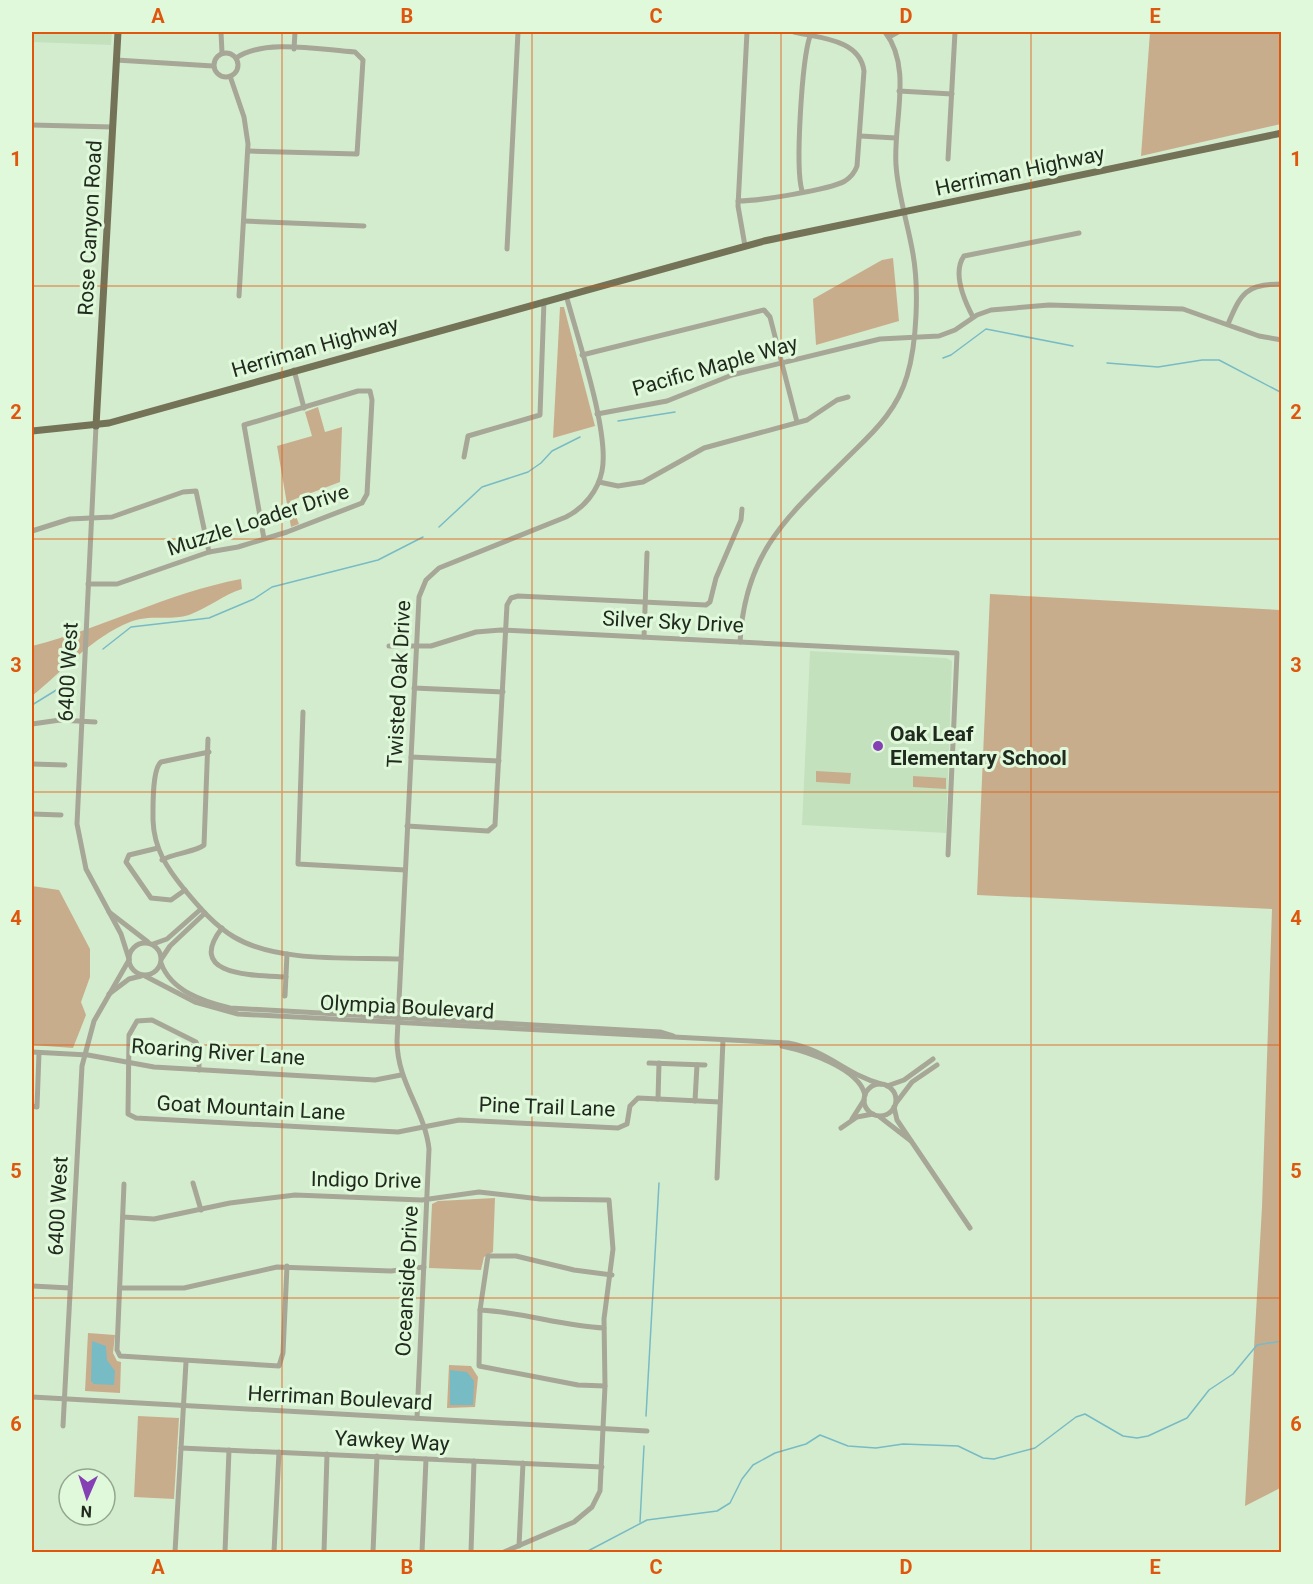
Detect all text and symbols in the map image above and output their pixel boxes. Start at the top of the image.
text: A [151,4,165,28]
text: B [401,4,413,28]
text: C [649,4,663,28]
text: D [900,4,913,28]
text: E [1149,4,1161,28]
street label: Rose Canyon Road [73,140,107,316]
street label: Herriman Highway [933,141,1107,201]
text: 1 [10,147,22,171]
text: 1 [1290,147,1302,171]
street label: Herriman Highway [229,312,401,382]
street label: Pacific Maple Way [630,331,801,401]
text: 2 [10,400,22,424]
text: 2 [1290,400,1302,424]
street label: Muzzle Loader Drive [164,479,352,561]
street label: Twisted Oak Drive [383,600,415,768]
street label: Silver Sky Drive [602,606,744,638]
street label: 6400 West [53,622,83,722]
text: 3 [10,653,22,677]
text: 3 [1290,653,1302,677]
place label: Oak Leaf Elementary School [890,722,1067,770]
marker: Oak Leaf Elementary School [871,739,885,753]
text: 4 [10,906,22,930]
text: 4 [1290,906,1302,930]
street label: Olympia Boulevard [319,990,495,1024]
street label: Roaring River Lane [130,1034,306,1070]
street label: Goat Mountain Lane [156,1091,346,1125]
street label: Pine Trail Lane [478,1093,616,1121]
street label: 6400 West [43,1156,73,1256]
text: 5 [10,1159,22,1183]
text: 5 [1290,1159,1302,1183]
street label: Indigo Drive [311,1167,421,1193]
street label: Oceanside Drive [391,1205,423,1357]
street label: Herriman Boulevard [247,1381,433,1415]
text: 6 [10,1412,22,1436]
text: 6 [1290,1412,1302,1436]
street label: Yawkey Way [334,1426,450,1456]
north arrow [57,1467,117,1527]
text: N [80,1502,92,1521]
text: A [151,1555,165,1579]
text: B [401,1555,413,1579]
text: C [649,1555,663,1579]
text: D [900,1555,913,1579]
text: E [1149,1555,1161,1579]

